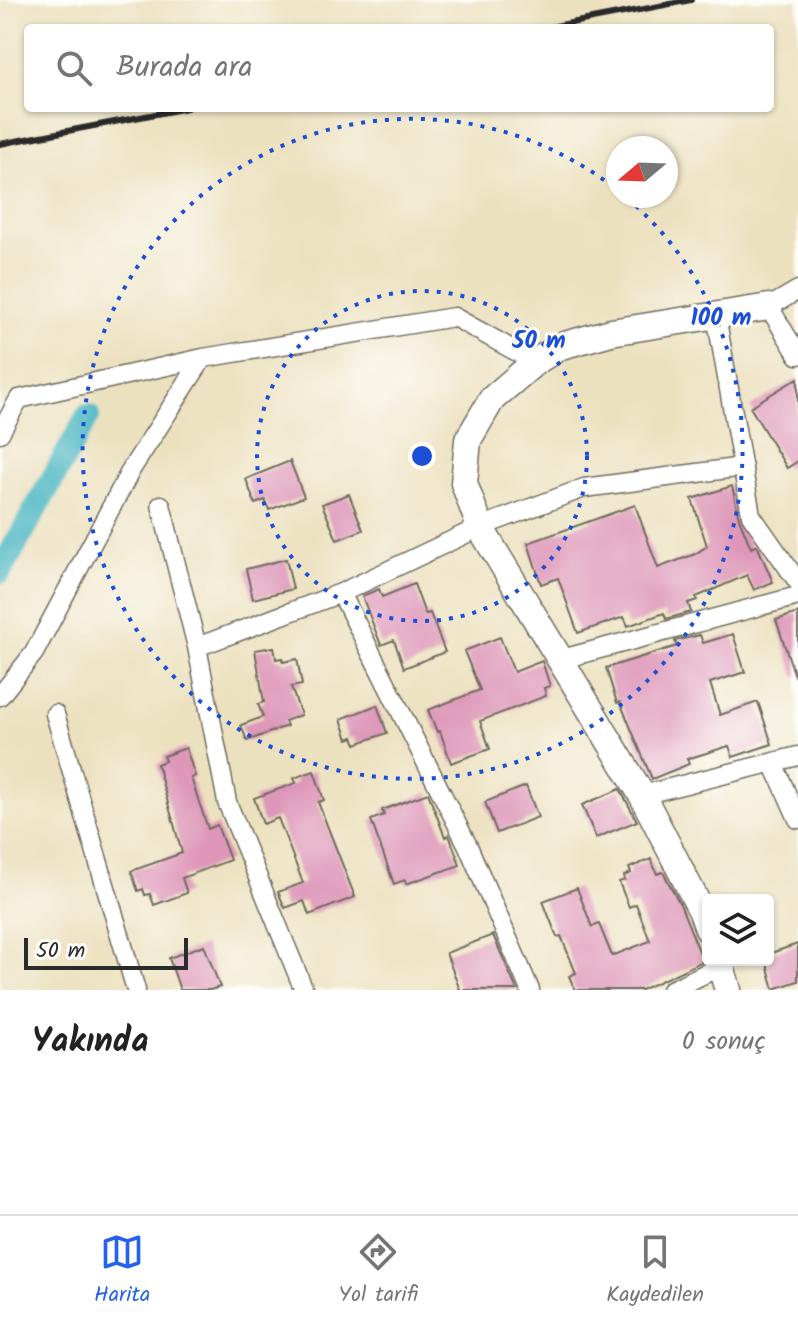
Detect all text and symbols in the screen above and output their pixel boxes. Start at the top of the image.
search box [24,24,774,112]
text: Burada ara [116,44,253,92]
icon: search [52,46,96,90]
north arrow [606,136,678,208]
text: 100 m [691,299,751,338]
text: 50 m [511,322,566,361]
centre of rings [408,442,436,470]
map controls [702,894,774,966]
button: layers [702,894,774,966]
scale bar [24,934,188,970]
text: 50 m [36,934,85,969]
text: Yakında [32,1015,149,1069]
text: 0 sonuç [682,1021,766,1063]
tab: Harita [94,1230,150,1313]
tab: Yol tarifi [338,1230,418,1313]
tab: Kaydedilen [606,1230,704,1313]

